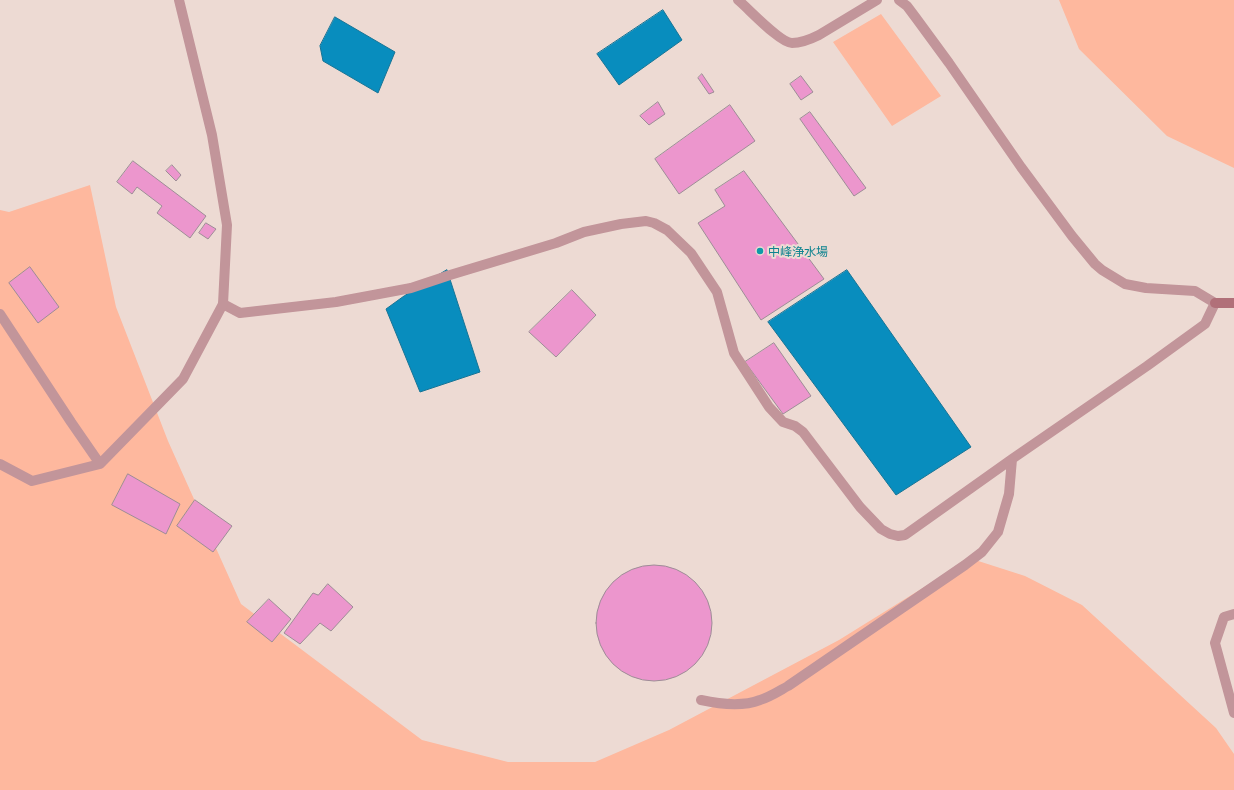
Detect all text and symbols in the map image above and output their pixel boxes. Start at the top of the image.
place label: 中峰浄水場 [768,244,828,258]
marker: 中峰浄水場 [755,246,765,256]

